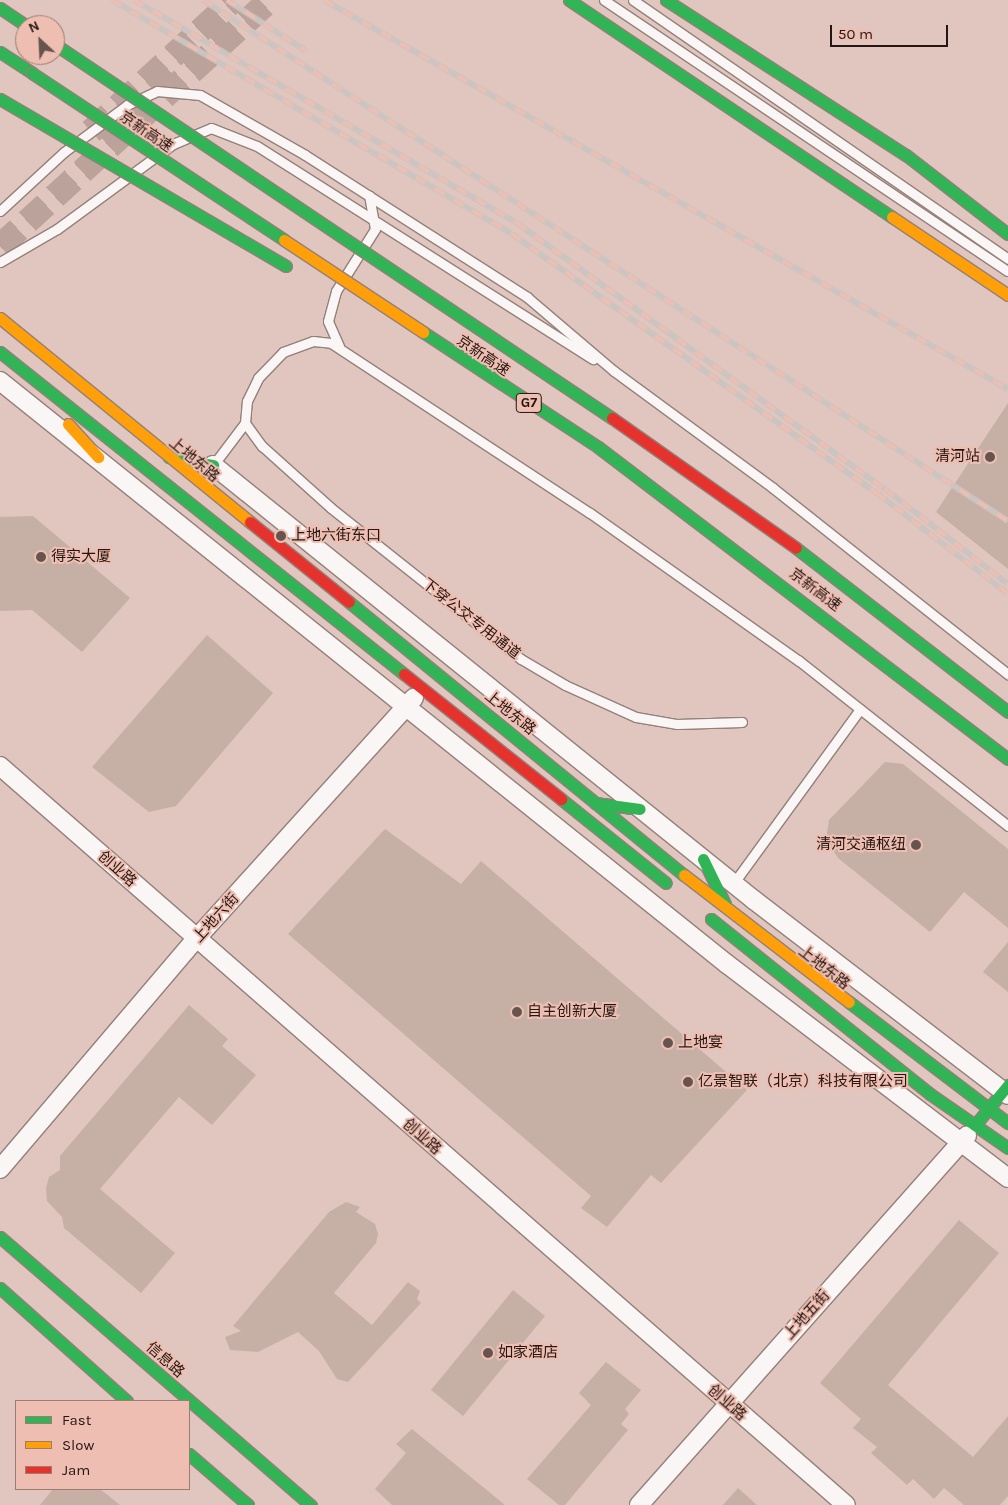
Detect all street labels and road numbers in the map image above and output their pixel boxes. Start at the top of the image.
street label: 京新高速 [116,108,176,156]
street label: 京新高速 [453,332,513,380]
road number: G7 [515,392,543,414]
street label: 上地东路 [165,434,223,486]
street label: 京新高速 [786,565,844,615]
street label: 下穿公交专用通道 [418,575,524,663]
street label: 上地东路 [481,687,539,739]
street label: 创业路 [94,847,140,891]
street label: 上地六街 [189,890,243,946]
street label: 上地东路 [795,942,853,994]
street label: 创业路 [399,1115,445,1159]
street label: 上地五街 [780,1287,834,1343]
street label: 信息路 [142,1338,188,1382]
street label: 创业路 [704,1381,750,1425]

